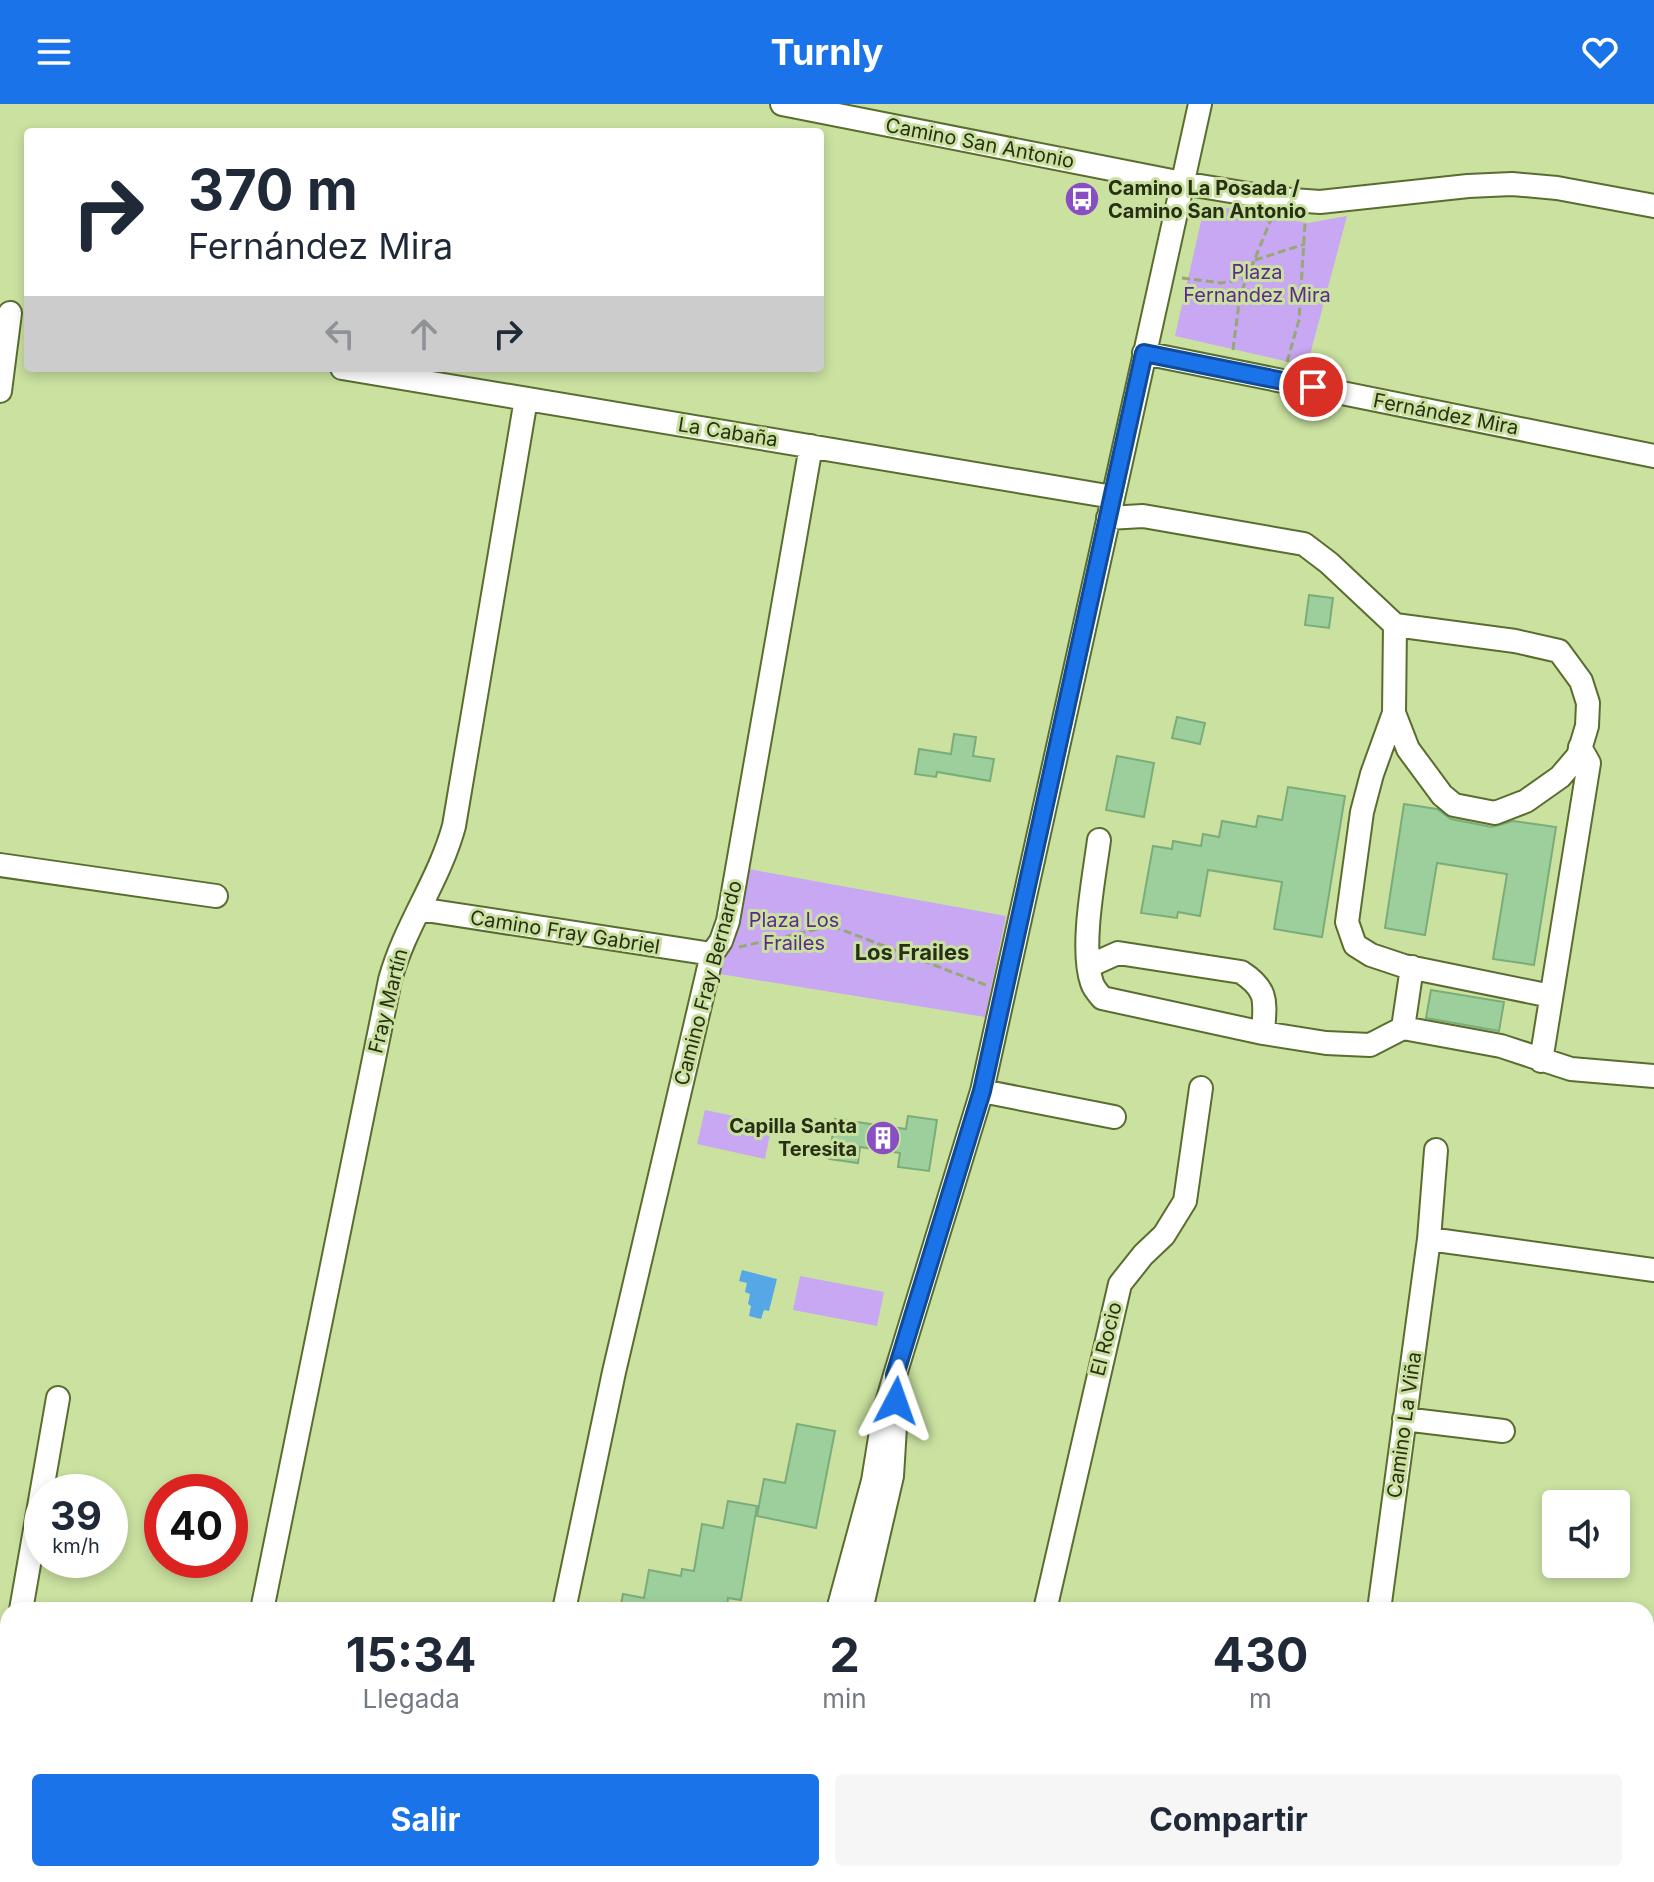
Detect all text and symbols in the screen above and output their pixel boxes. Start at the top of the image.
icon: menu [32,30,76,74]
text: Turnly [771,30,883,74]
icon: heart [1578,30,1622,74]
street label: Camino San Antonio [884,113,1076,173]
text: 370 m [188,156,358,224]
icon: right [56,160,160,264]
place label: Camino La Posada / Camino San Antonio [1108,176,1306,223]
bus stop icon: Camino La Posada / Camino San Antonio [1063,180,1101,218]
text: Fernández Mira [188,224,453,268]
park label: Plaza Fernandez Mira [1183,260,1331,307]
icon: left [318,312,362,356]
icon: ahead [402,312,446,356]
icon: right [486,312,530,356]
pin [1279,353,1347,421]
icon: arrive [1291,365,1335,409]
street label: Fernández Mira [1371,388,1521,440]
street label: La Cabaña [676,412,780,452]
street label: Camino Fray Bernardo [669,878,747,1088]
street label: Camino Fray Gabriel [468,905,662,959]
park label: Plaza Los Frailes [749,908,839,955]
district label: Los Frailes [855,939,969,965]
street label: Fray Martín [363,946,413,1056]
place label: Capilla Santa Teresita [729,1114,857,1161]
building icon: Capilla Santa Teresita [864,1119,902,1157]
street label: El Rocio [1085,1300,1127,1378]
street label: Camino La Viña [1382,1350,1426,1500]
position arrow [854,1359,938,1443]
speed limit sign: 40 [144,1474,248,1578]
map controls [1542,1490,1630,1578]
button: sound [1542,1490,1630,1578]
text: 39 [50,1491,102,1540]
text: km/h [52,1534,100,1558]
text: 15:34 [346,1625,477,1684]
text: 2 [829,1625,860,1684]
text: 430 [1212,1625,1308,1684]
text: Llegada [363,1683,460,1714]
text: min [822,1683,867,1714]
text: m [1249,1683,1272,1714]
button: Salir [32,1774,819,1866]
button: Compartir [835,1774,1622,1866]

